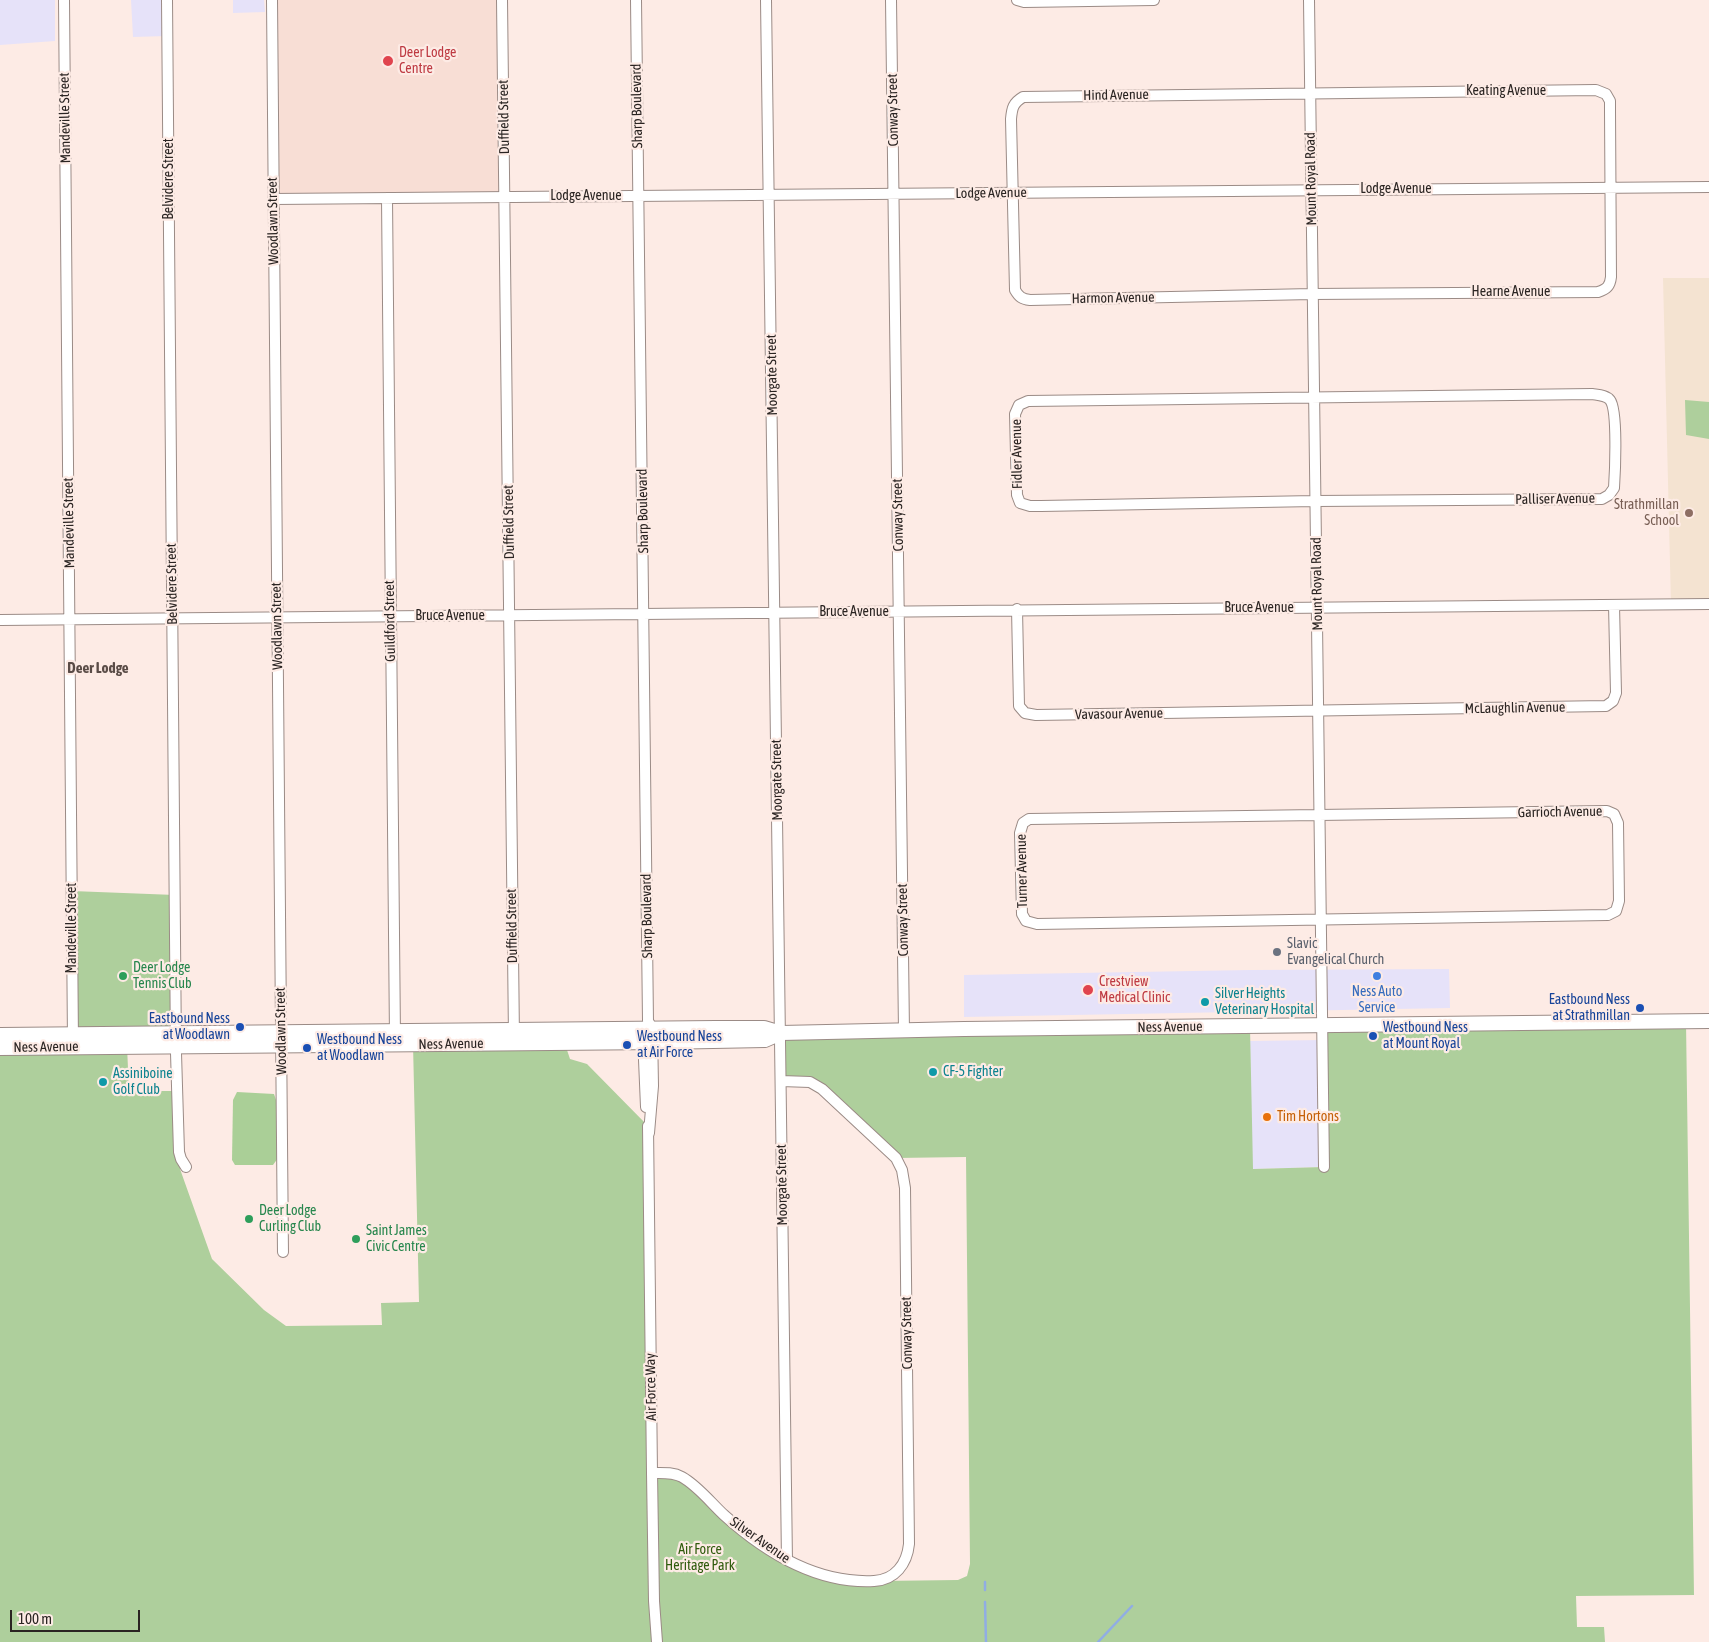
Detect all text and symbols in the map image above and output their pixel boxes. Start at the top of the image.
place label: Deer Lodge Centre [399,45,456,78]
marker: Deer Lodge Centre [381,54,395,68]
street label: Sharp Boulevard [628,64,646,148]
street label: Mandeville Street [56,72,74,164]
street label: Conway Street [884,73,902,147]
street label: Duffield Street [495,80,513,154]
street label: Keating Avenue [1466,83,1546,99]
street label: Hind Avenue [1083,86,1149,104]
street label: Mount Royal Road [1302,132,1320,226]
street label: Belvidere Street [161,138,177,220]
street label: Woodlawn Street [264,177,282,265]
street label: Lodge Avenue [1360,181,1432,197]
street label: Lodge Avenue [955,184,1027,202]
street label: Lodge Avenue [550,188,622,204]
street label: Hearne Avenue [1472,284,1550,300]
street label: Harmon Avenue [1071,289,1155,307]
street label: Moorgate Street [763,334,781,416]
street label: Fidler Avenue [1008,419,1026,489]
street label: Sharp Boulevard [634,469,652,553]
street label: Mandeville Street [60,477,78,569]
street label: Conway Street [889,478,907,552]
street label: Duffield Street [500,485,518,559]
street label: Palliser Avenue [1515,490,1595,508]
place label: Strathmillan School [1614,497,1679,530]
marker: Strathmillan School [1683,507,1695,519]
street label: Mount Royal Road [1308,537,1326,631]
street label: Belvidere Street [163,543,181,625]
street label: Guildford Street [381,580,399,662]
street label: Woodlawn Street [268,582,286,670]
street label: Bruce Avenue [1224,600,1294,616]
street label: Bruce Avenue [819,604,889,620]
street label: Bruce Avenue [415,608,485,624]
district label: Deer Lodge [67,659,129,677]
street label: McLaughlin Avenue [1465,699,1565,717]
street label: Vavasour Avenue [1075,705,1163,723]
street label: Moorgate Street [768,739,786,821]
street label: Garrioch Avenue [1518,803,1602,821]
street label: Turner Avenue [1013,834,1031,908]
street label: Sharp Boulevard [638,874,656,958]
street label: Mandeville Street [64,883,80,973]
street label: Conway Street [894,883,912,957]
street label: Duffield Street [503,889,521,963]
place label: Slavic Evangelical Church [1287,936,1384,969]
marker: Slavic Evangelical Church [1271,946,1283,958]
place label: Deer Lodge Tennis Club [133,960,192,992]
marker: Deer Lodge Tennis Club [117,970,129,982]
marker: Ness Auto Service [1371,970,1383,982]
place label: Crestview Medical Clinic [1099,974,1170,1006]
marker: Crestview Medical Clinic [1081,983,1095,997]
place label: Ness Auto Service [1352,984,1402,1016]
place label: Silver Heights Veterinary Hospital [1215,986,1314,1019]
street label: Woodlawn Street [272,987,290,1075]
place label: Eastbound Ness at Strathmillan [1549,992,1630,1024]
marker: Silver Heights Veterinary Hospital [1199,996,1211,1008]
marker: Eastbound Ness at Strathmillan [1634,1002,1646,1014]
place label: Eastbound Ness at Woodlawn [149,1011,230,1044]
street label: Ness Avenue [1137,1018,1203,1036]
place label: Westbound Ness at Mount Royal [1383,1020,1468,1052]
marker: Eastbound Ness at Woodlawn [234,1021,246,1033]
place label: Westbound Ness at Air Force [637,1029,722,1062]
marker: Westbound Ness at Mount Royal [1367,1030,1379,1042]
place label: Westbound Ness at Woodlawn [317,1032,402,1064]
street label: Ness Avenue [418,1035,484,1053]
street label: Ness Avenue [13,1038,79,1056]
marker: Westbound Ness at Air Force [621,1039,633,1051]
marker: Westbound Ness at Woodlawn [301,1042,313,1054]
place label: CF-5 Fighter [943,1064,1003,1080]
place label: Assiniboine Golf Club [113,1066,173,1098]
marker: CF-5 Fighter [927,1066,939,1078]
marker: Assiniboine Golf Club [97,1076,109,1088]
place label: Tim Hortons [1277,1109,1339,1125]
marker: Tim Hortons [1261,1111,1273,1123]
street label: Moorgate Street [773,1144,791,1226]
place label: Deer Lodge Curling Club [259,1203,321,1236]
marker: Deer Lodge Curling Club [243,1213,255,1225]
place label: Saint James Civic Centre [366,1223,427,1256]
marker: Saint James Civic Centre [350,1233,362,1245]
street label: Conway Street [898,1296,916,1370]
street label: Air Force Way [642,1353,660,1421]
street label: Silver Avenue [727,1513,793,1567]
park label: Air Force Heritage Park [665,1542,735,1574]
scale bar [12,1600,142,1632]
text: 100 m [18,1610,52,1627]

